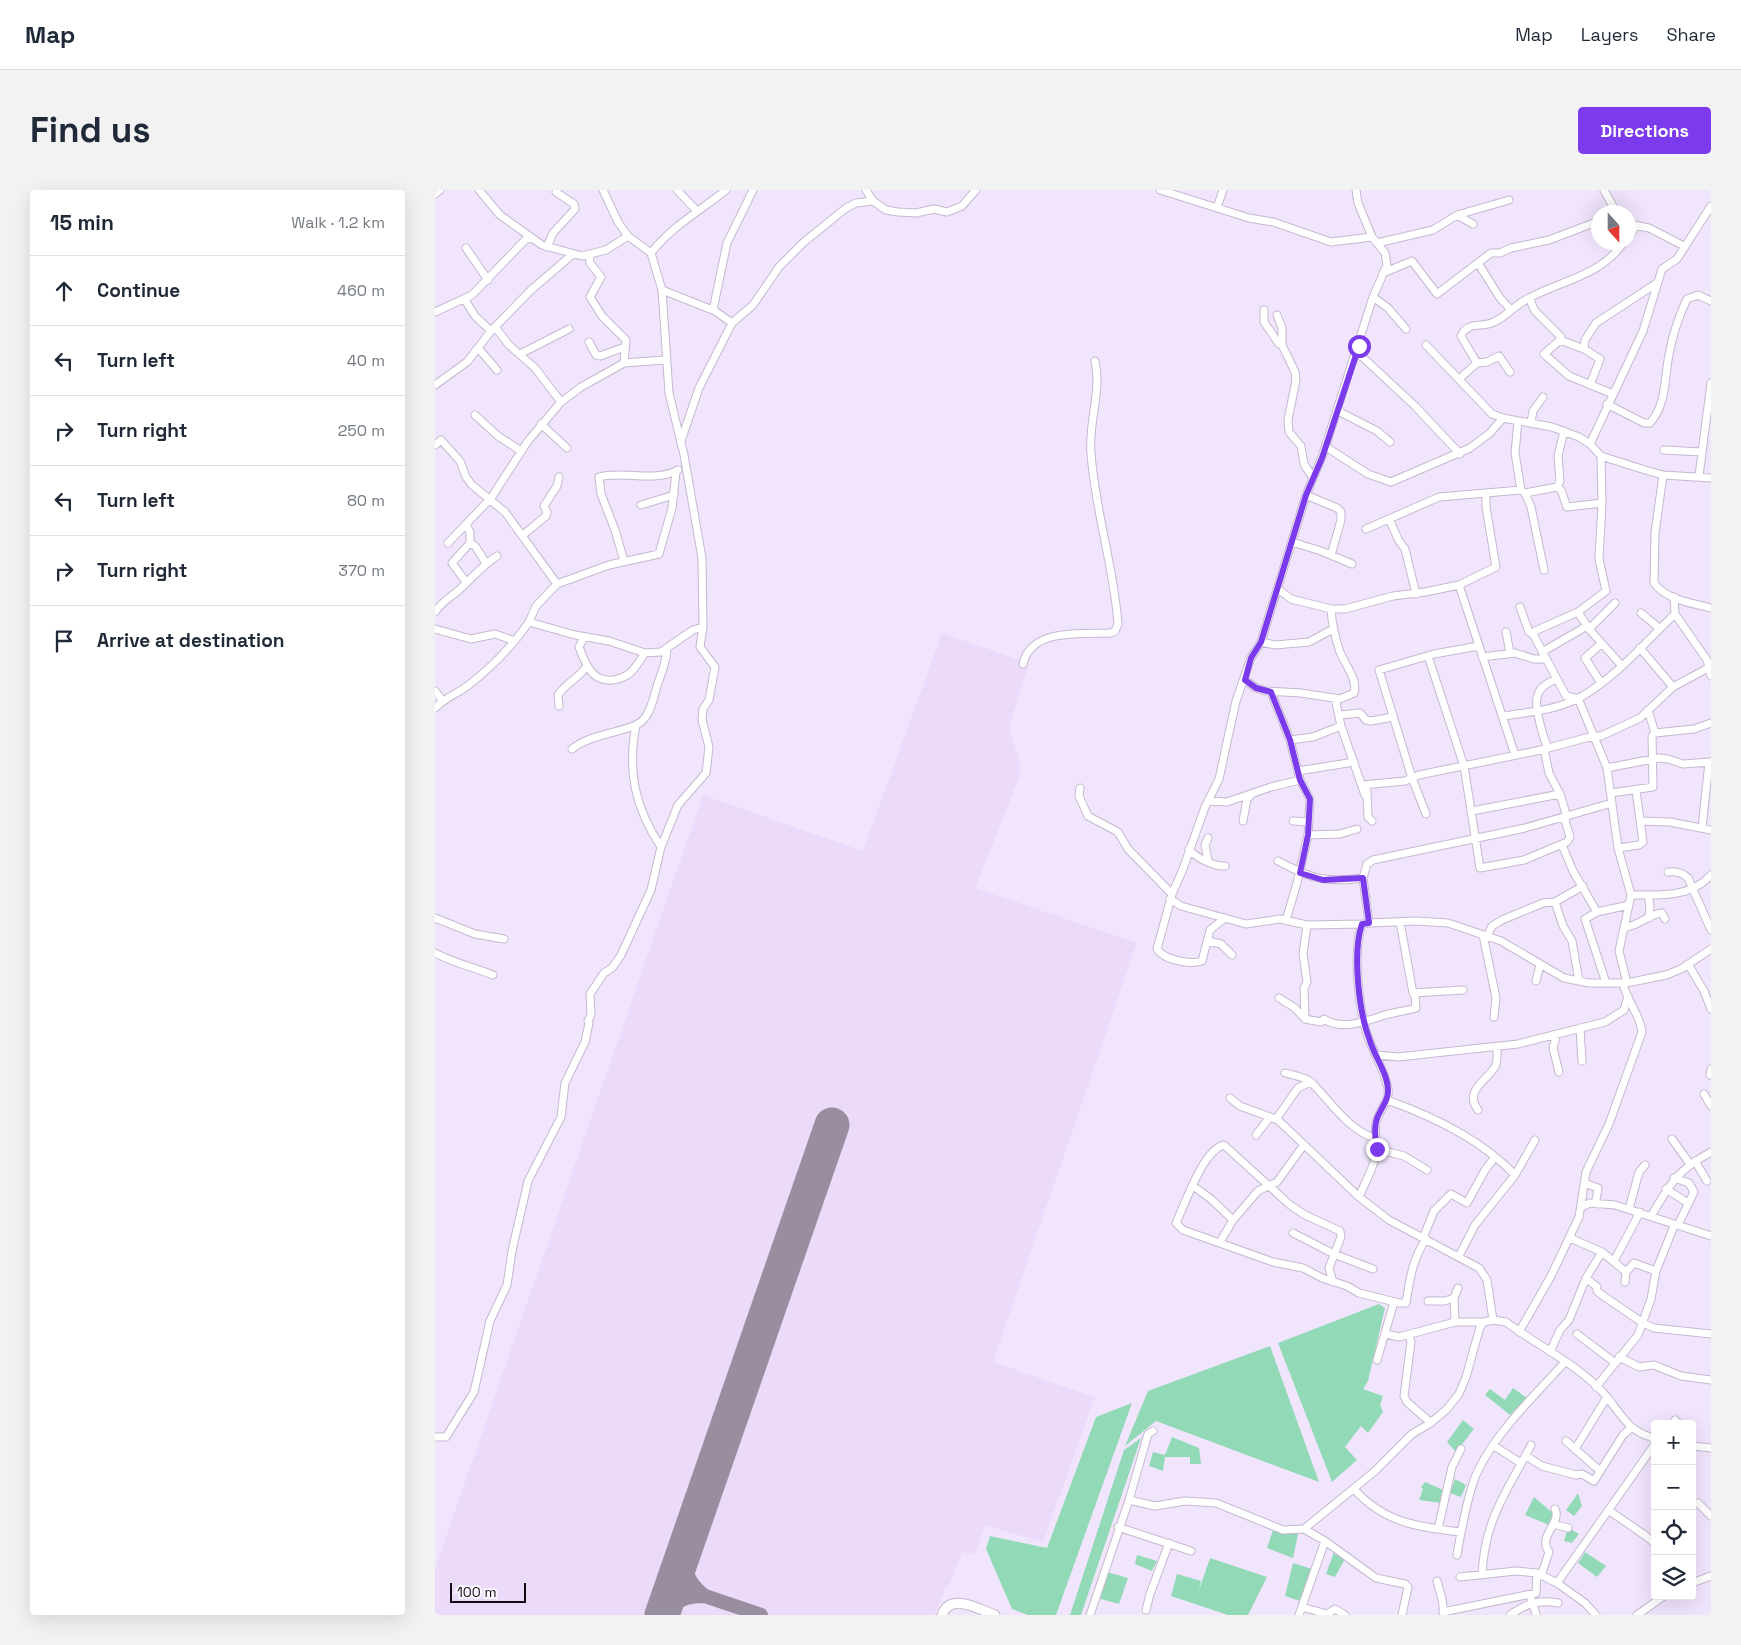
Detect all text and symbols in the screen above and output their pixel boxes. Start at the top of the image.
text: Map [25,19,75,50]
text: Map [1515,23,1553,46]
text: Layers [1581,23,1638,46]
text: Share [1666,23,1716,46]
button: Directions [1578,107,1711,154]
text: Find us [30,108,151,152]
north arrow [1591,205,1636,250]
text: 15 min [50,209,114,236]
text: Walk · 1.2 km [291,212,385,233]
icon: ahead [50,277,78,305]
text: Continue [97,278,180,303]
text: 460 m [337,280,385,301]
route start [1348,335,1371,358]
icon: left [50,347,78,375]
text: Turn left [97,348,175,373]
text: 40 m [347,350,385,371]
icon: right [50,417,78,445]
text: Turn right [97,418,187,443]
text: 250 m [338,420,385,441]
icon: left [50,487,78,515]
text: Turn left [97,488,175,513]
text: 80 m [347,490,385,511]
icon: right [50,557,78,585]
text: Turn right [97,558,187,583]
text: 370 m [338,560,385,581]
icon: arrive [50,627,78,655]
text: Arrive at destination [97,628,285,653]
route end [1366,1138,1389,1161]
map controls [1651,1420,1696,1600]
button: + [1651,1420,1696,1465]
button: − [1651,1465,1696,1510]
button: locate [1651,1510,1696,1555]
button: layers [1651,1555,1696,1600]
scale bar [450,1580,526,1603]
text: 100 m [457,1583,496,1601]

